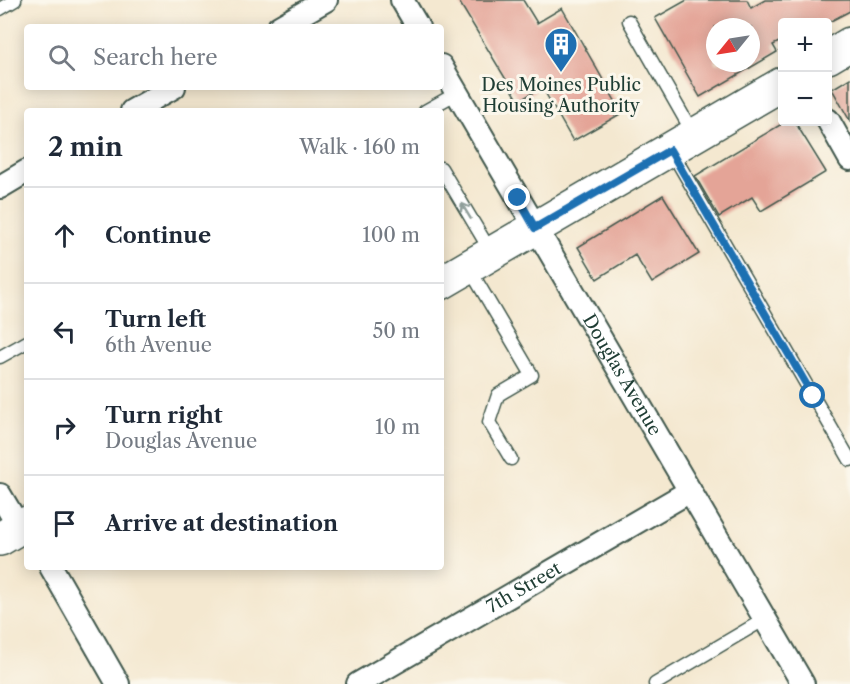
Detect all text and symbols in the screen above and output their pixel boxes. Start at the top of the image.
north arrow [706,18,760,72]
map controls [778,18,832,126]
button: + [778,18,832,72]
search box [24,24,444,90]
building icon: Des Moines Public Housing Authority [543,26,579,73]
icon: search [45,41,78,74]
text: Search here [93,44,218,71]
button: − [778,72,832,126]
place label: Des Moines Public Housing Authority [481,74,641,117]
text: 2 min [48,131,123,163]
text: Walk · 160 m [299,135,420,159]
route end [504,184,530,210]
one-way arrow [460,203,472,220]
icon: ahead [48,219,81,252]
text: Continue [105,222,211,249]
text: 100 m [362,223,420,247]
text: Turn left [105,306,206,333]
street label: Douglas Avenue [578,310,666,440]
icon: left [48,315,81,348]
text: 50 m [373,319,420,343]
text: 6th Avenue [105,333,212,357]
route start [799,382,825,408]
text: Turn right [105,402,223,429]
icon: right [48,411,81,444]
text: 10 m [375,415,420,439]
text: Douglas Avenue [105,429,257,453]
icon: arrive [48,507,81,540]
text: Arrive at destination [105,510,338,537]
street label: 7th Street [483,557,566,618]

